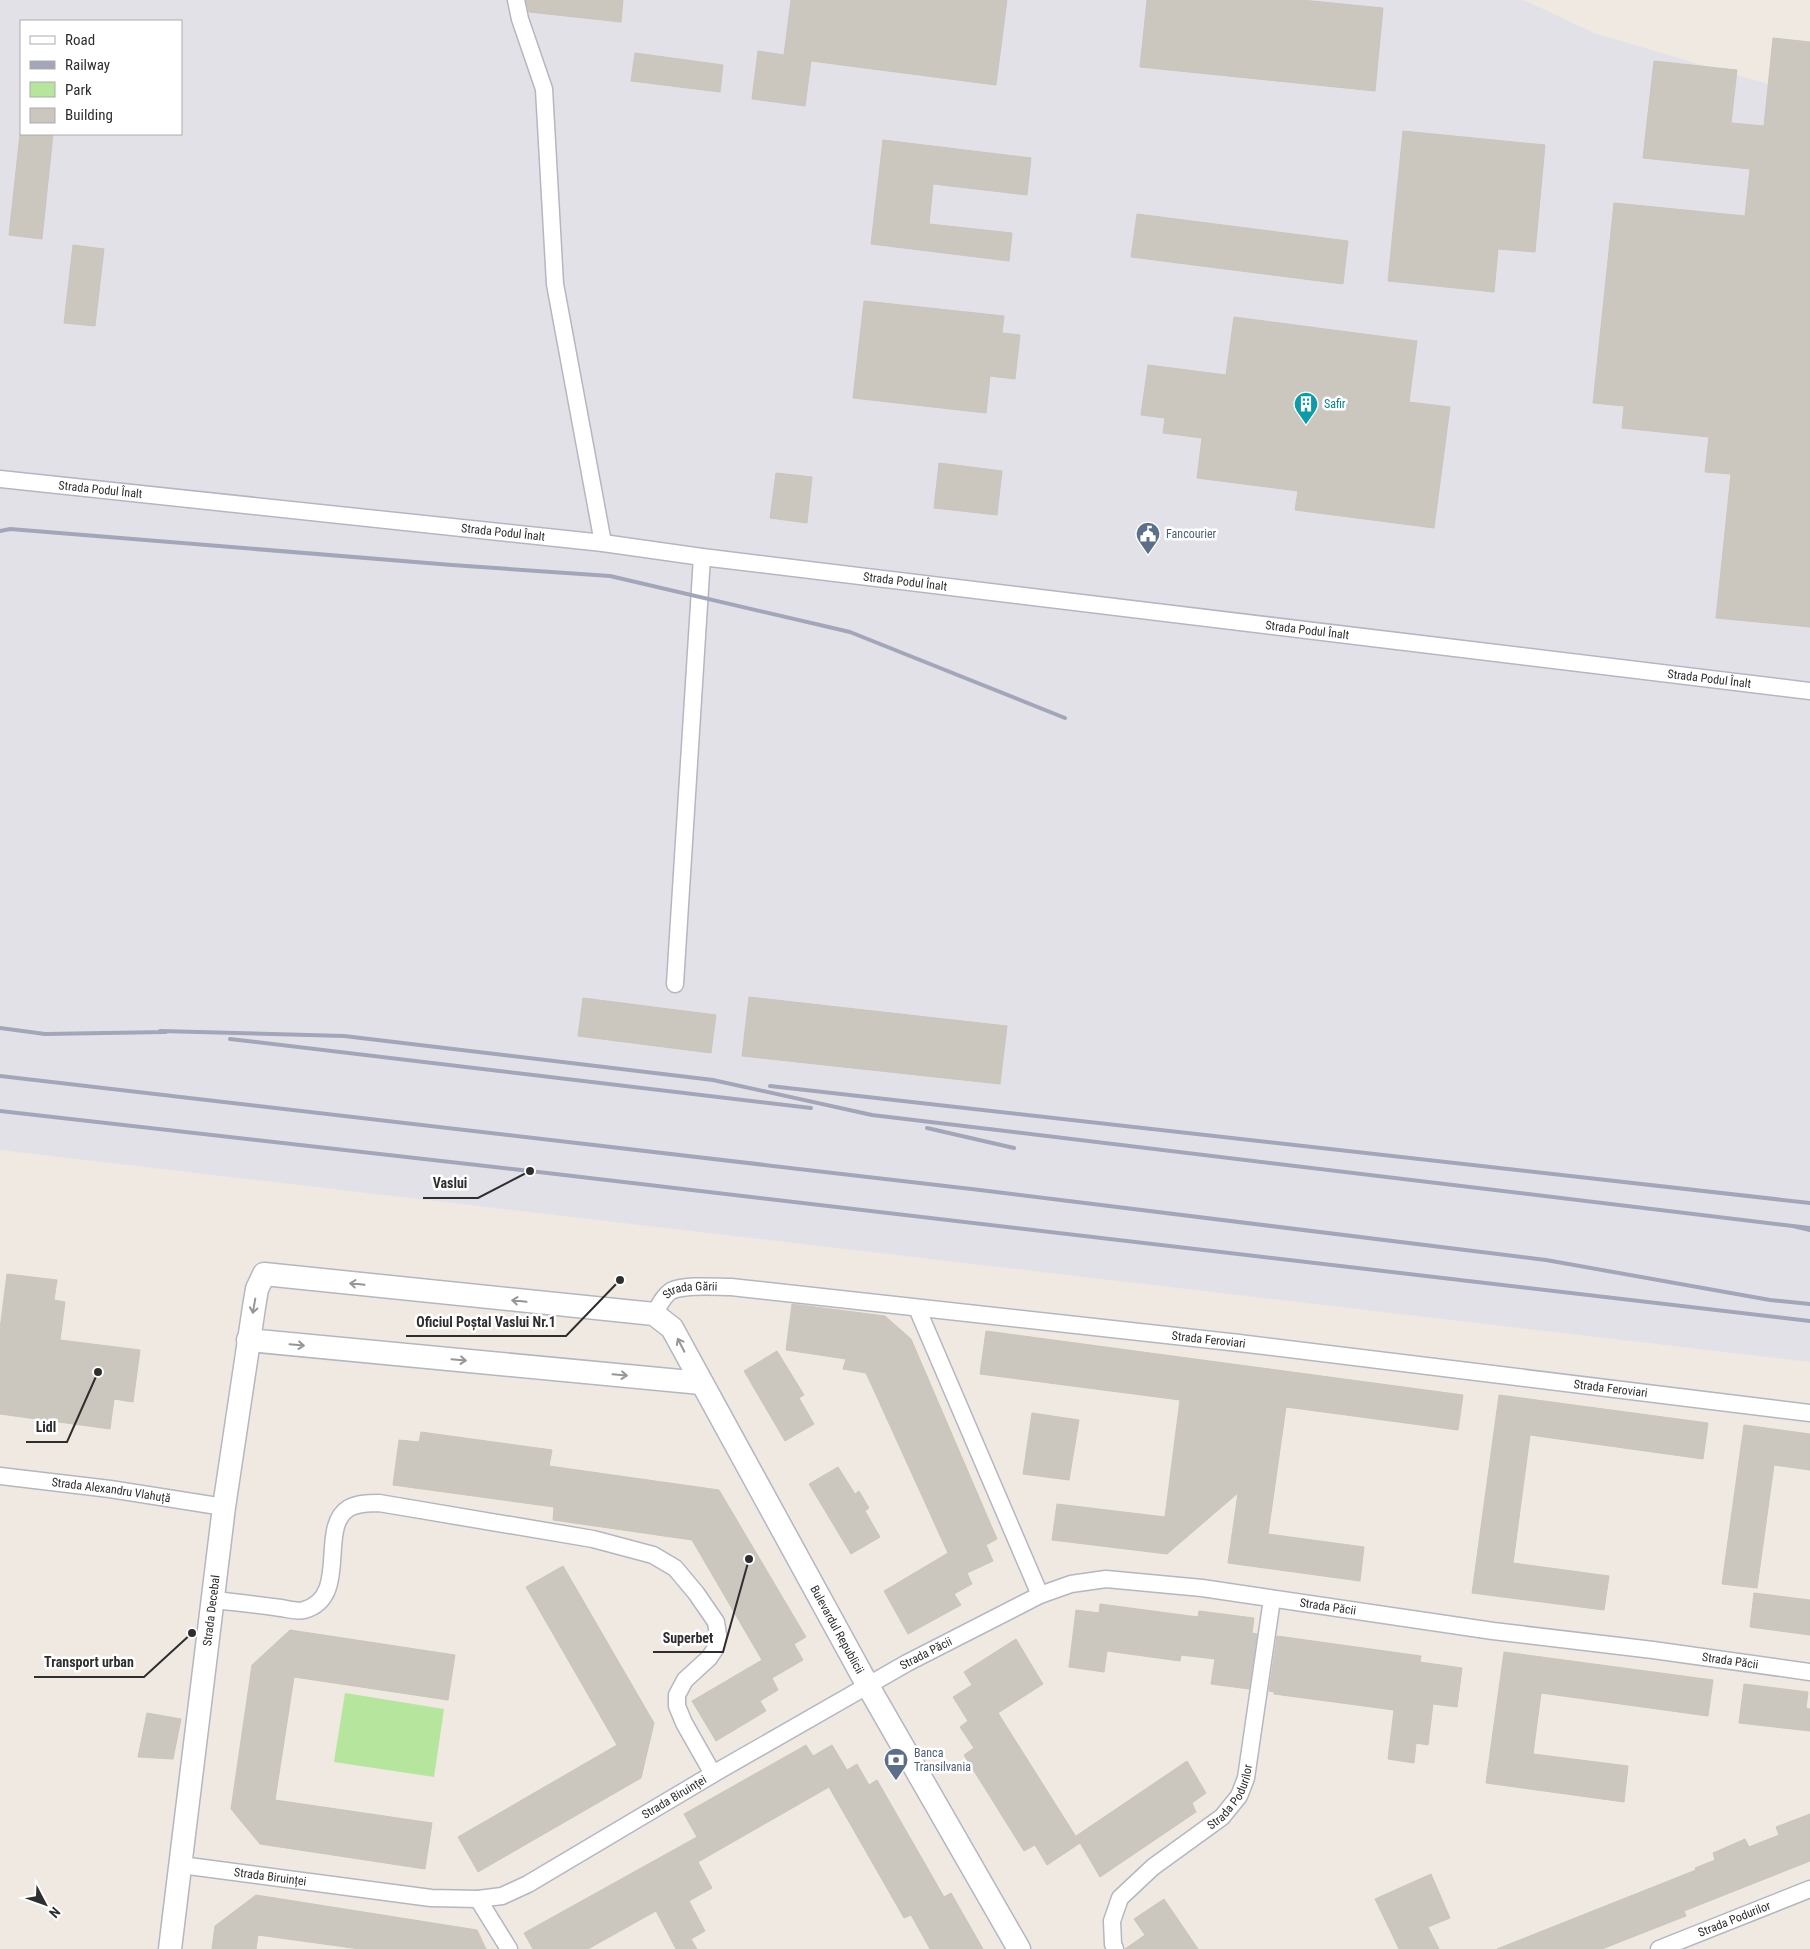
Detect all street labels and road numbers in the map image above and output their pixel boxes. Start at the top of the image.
street label: Strada Podul Înalt [58,478,143,501]
street label: Strada Podul Înalt [461,521,546,544]
street label: Strada Podul Înalt [862,570,948,594]
street label: Strada Podul Înalt [1265,618,1350,642]
street label: Strada Podul Înalt [1667,667,1752,691]
street label: Strada Gării [660,1279,718,1302]
street label: Strada Feroviari [1171,1329,1246,1351]
street label: Strada Feroviari [1573,1377,1648,1400]
street label: Strada Alexandru Vlahuță [51,1475,172,1506]
street label: Strada Decebal [200,1574,223,1647]
street label: Bulevardul Republicii [807,1583,867,1676]
street label: Strada Păcii [1299,1596,1357,1618]
street label: Strada Păcii [897,1634,954,1673]
street label: Strada Păcii [1701,1650,1759,1672]
street label: Strada Podurilor [1204,1763,1255,1832]
street label: Strada Biruinței [639,1773,709,1822]
street label: Strada Biruinței [233,1865,307,1888]
street label: Strada Podurilor [1696,1898,1773,1940]

